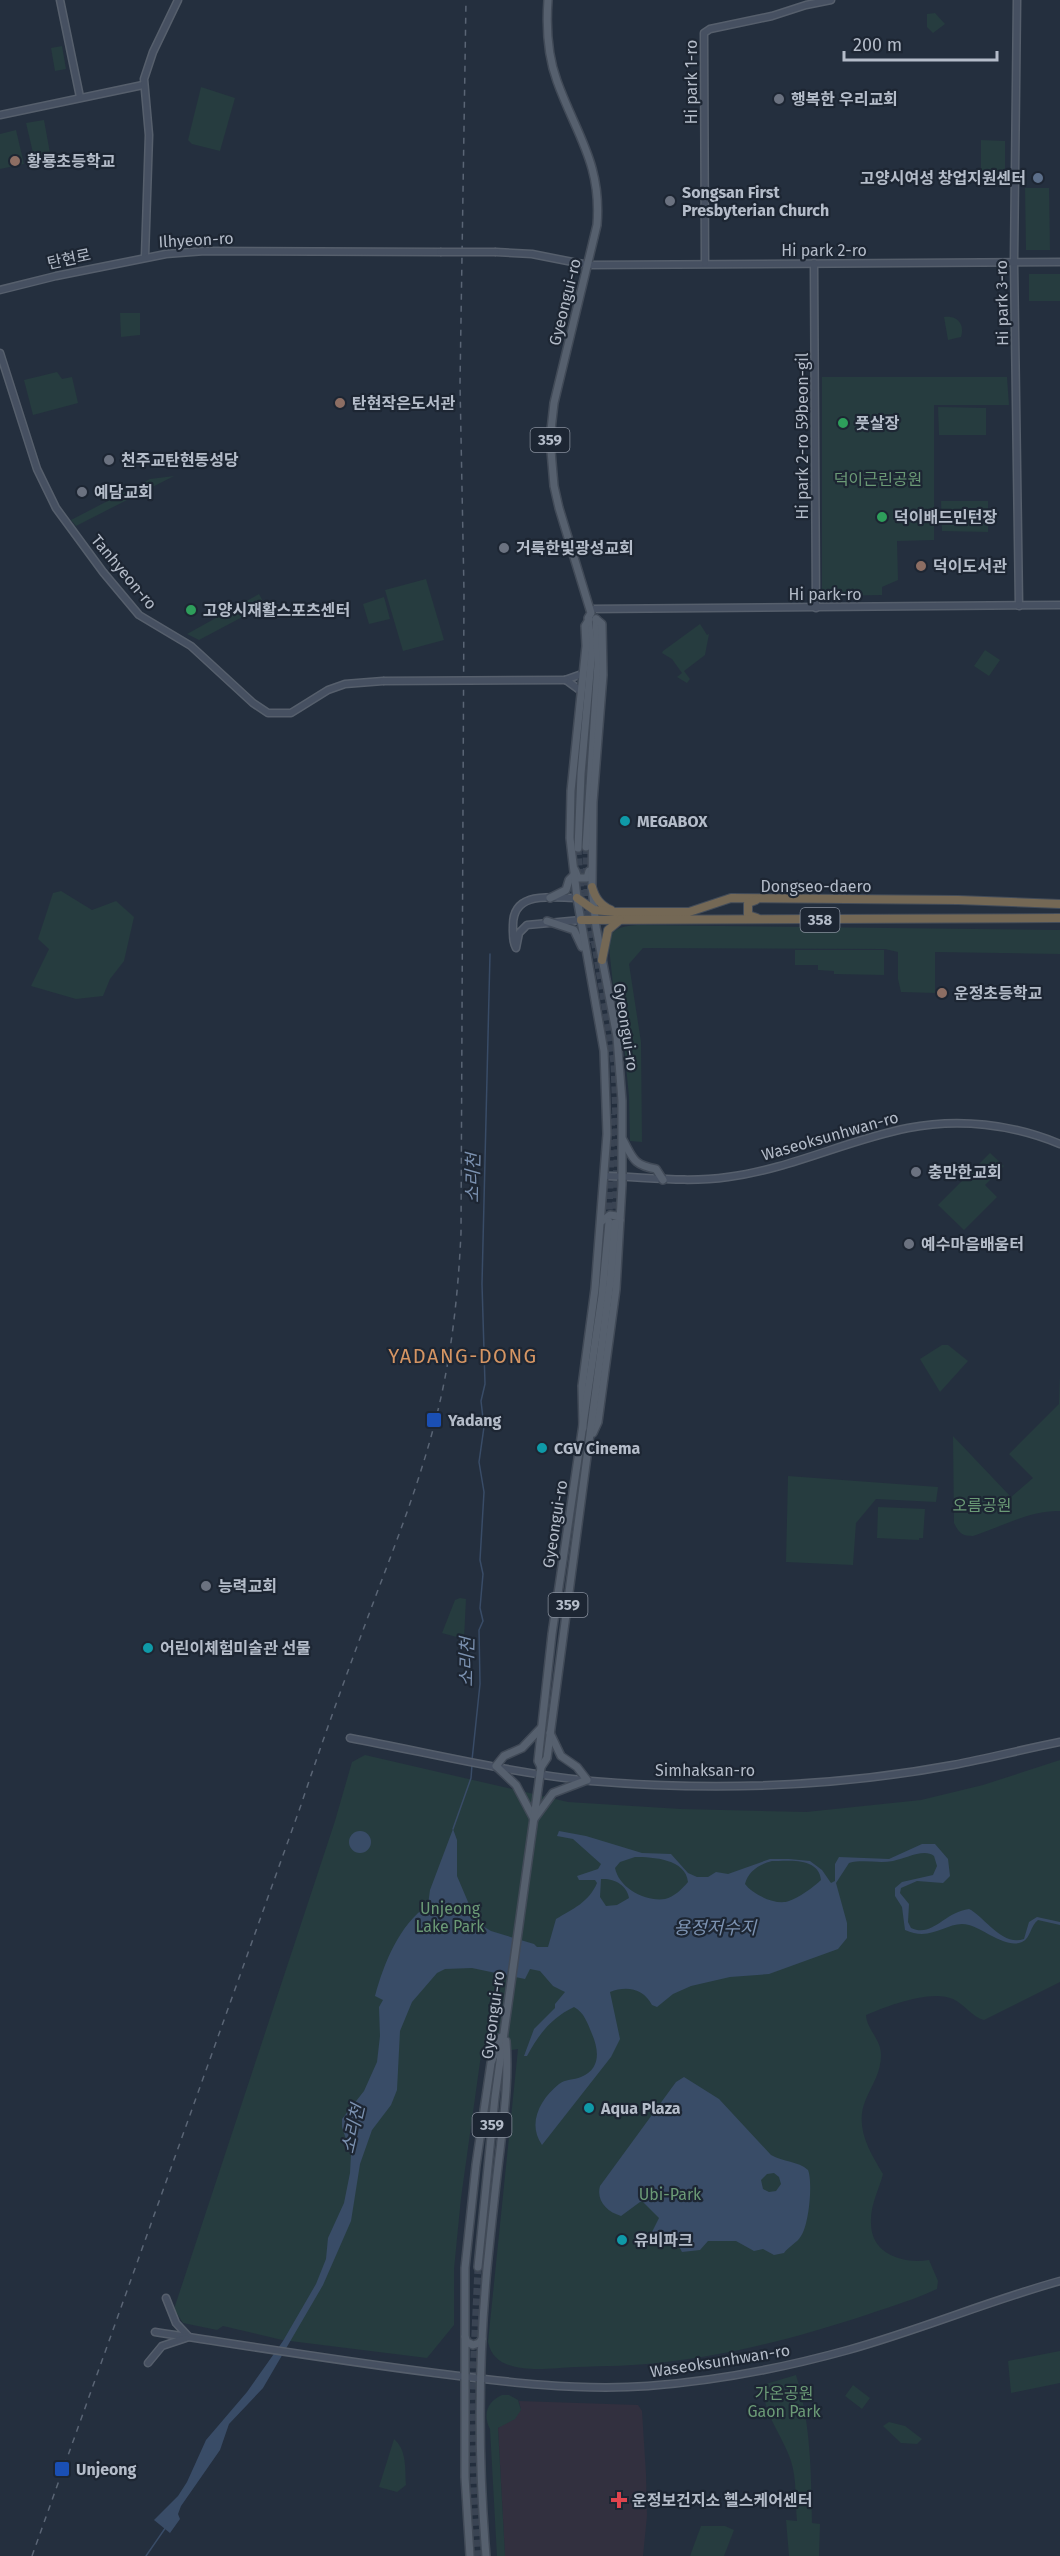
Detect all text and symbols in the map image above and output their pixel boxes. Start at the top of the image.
scale bar [844,24,997,62]
text: 200 m [853,34,902,56]
street label: Hi park 1-ro [682,40,701,124]
place label: 행복한 우리교회 [791,90,898,109]
marker: 행복한 우리교회 [772,92,786,106]
place label: 황룡초등학교 [27,152,116,171]
marker: 황룡초등학교 [8,154,22,168]
place label: 고양시여성 창업지원센터 [860,169,1026,188]
marker: 고양시여성 창업지원센터 [1031,171,1045,185]
place label: Songsan First Presbyterian Church [682,183,829,220]
marker: Songsan First Presbyterian Church [663,194,677,208]
street label: Ilhyeon-ro [158,229,234,251]
street label: Hi park 2-ro [781,241,867,260]
street label: 탄현로 [45,245,93,273]
street label: Gyeongui-ro [545,257,585,347]
street label: Hi park 3-ro [992,260,1012,346]
street label: Hi park 2-ro 59beon-gil [793,352,812,520]
place label: 탄현작은도서관 [352,394,455,413]
marker: 탄현작은도서관 [333,396,347,410]
place label: 풋살장 [855,414,899,433]
marker: 풋살장 [836,416,850,430]
road number: 359 [530,428,570,452]
place label: 천주교탄현동성당 [121,451,239,470]
marker: 천주교탄현동성당 [102,453,116,467]
park label: 덕이근린공원 [834,470,922,489]
place label: 예담교회 [94,483,153,502]
marker: 예담교회 [75,485,89,499]
place label: 덕이배드민턴장 [894,508,997,527]
marker: 덕이배드민턴장 [875,510,889,524]
street label: Tanhyeon-ro [87,531,161,613]
place label: 거룩한빛광성교회 [516,539,634,558]
marker: 거룩한빛광성교회 [497,541,511,555]
place label: 덕이도서관 [933,557,1007,576]
marker: 덕이도서관 [914,559,928,573]
street label: Hi park-ro [789,585,861,604]
place label: 고양시재활스포츠센터 [203,601,350,620]
marker: 고양시재활스포츠센터 [184,603,198,617]
place label: MEGABOX [637,812,708,831]
marker: MEGABOX [618,814,632,828]
street label: Dongseo-daero [760,877,872,896]
road number: 358 [800,908,840,932]
street label: Gyeongui-ro [610,982,642,1072]
place label: 운정초등학교 [954,984,1043,1003]
marker: 운정초등학교 [935,986,949,1000]
street label: Waseoksunhwan-ro [759,1107,901,1165]
water label: 소리천 [462,1151,484,1203]
place label: 충만한교회 [928,1163,1002,1182]
marker: 충만한교회 [909,1165,923,1179]
place label: 예수마음배움터 [921,1235,1024,1254]
marker: 예수마음배움터 [902,1237,916,1251]
district label: YADANG-DONG [388,1344,538,1368]
marker: Yadang [425,1411,443,1429]
place label: Yadang [447,1411,501,1430]
place label: CGV Cinema [554,1439,640,1458]
marker: CGV Cinema [535,1441,549,1455]
street label: Gyeongui-ro [539,1479,571,1569]
park label: 오름공원 [953,1496,1011,1515]
place label: 능력교회 [218,1577,277,1596]
marker: 능력교회 [199,1579,213,1593]
road number: 359 [548,1593,588,1617]
water label: 소리천 [456,1635,478,1687]
place label: 어린이체험미술관 선물 [160,1639,311,1658]
marker: 어린이체험미술관 선물 [141,1641,155,1655]
street label: Simhaksan-ro [655,1761,755,1780]
park label: Unjeong Lake Park [415,1899,485,1936]
water label: 용정저수지 [674,1917,758,1939]
street label: Gyeongui-ro [477,1970,509,2060]
place label: Aqua Plaza [600,2099,681,2118]
water label: 소리천 [337,2100,370,2156]
marker: Aqua Plaza [582,2101,596,2115]
road number: 359 [472,2113,512,2137]
park label: Ubi-Park [639,2185,702,2204]
place label: 유비파크 [634,2231,693,2250]
marker: 유비파크 [615,2233,629,2247]
street label: Waseoksunhwan-ro [649,2341,791,2381]
park label: 가온공원 Gaon Park [747,2384,821,2421]
marker: Unjeong [53,2460,71,2478]
place label: Unjeong [76,2460,137,2479]
marker: 운정보건지소 헬스케어센터 [610,2491,628,2509]
place label: 운정보건지소 헬스케어센터 [632,2491,812,2510]

